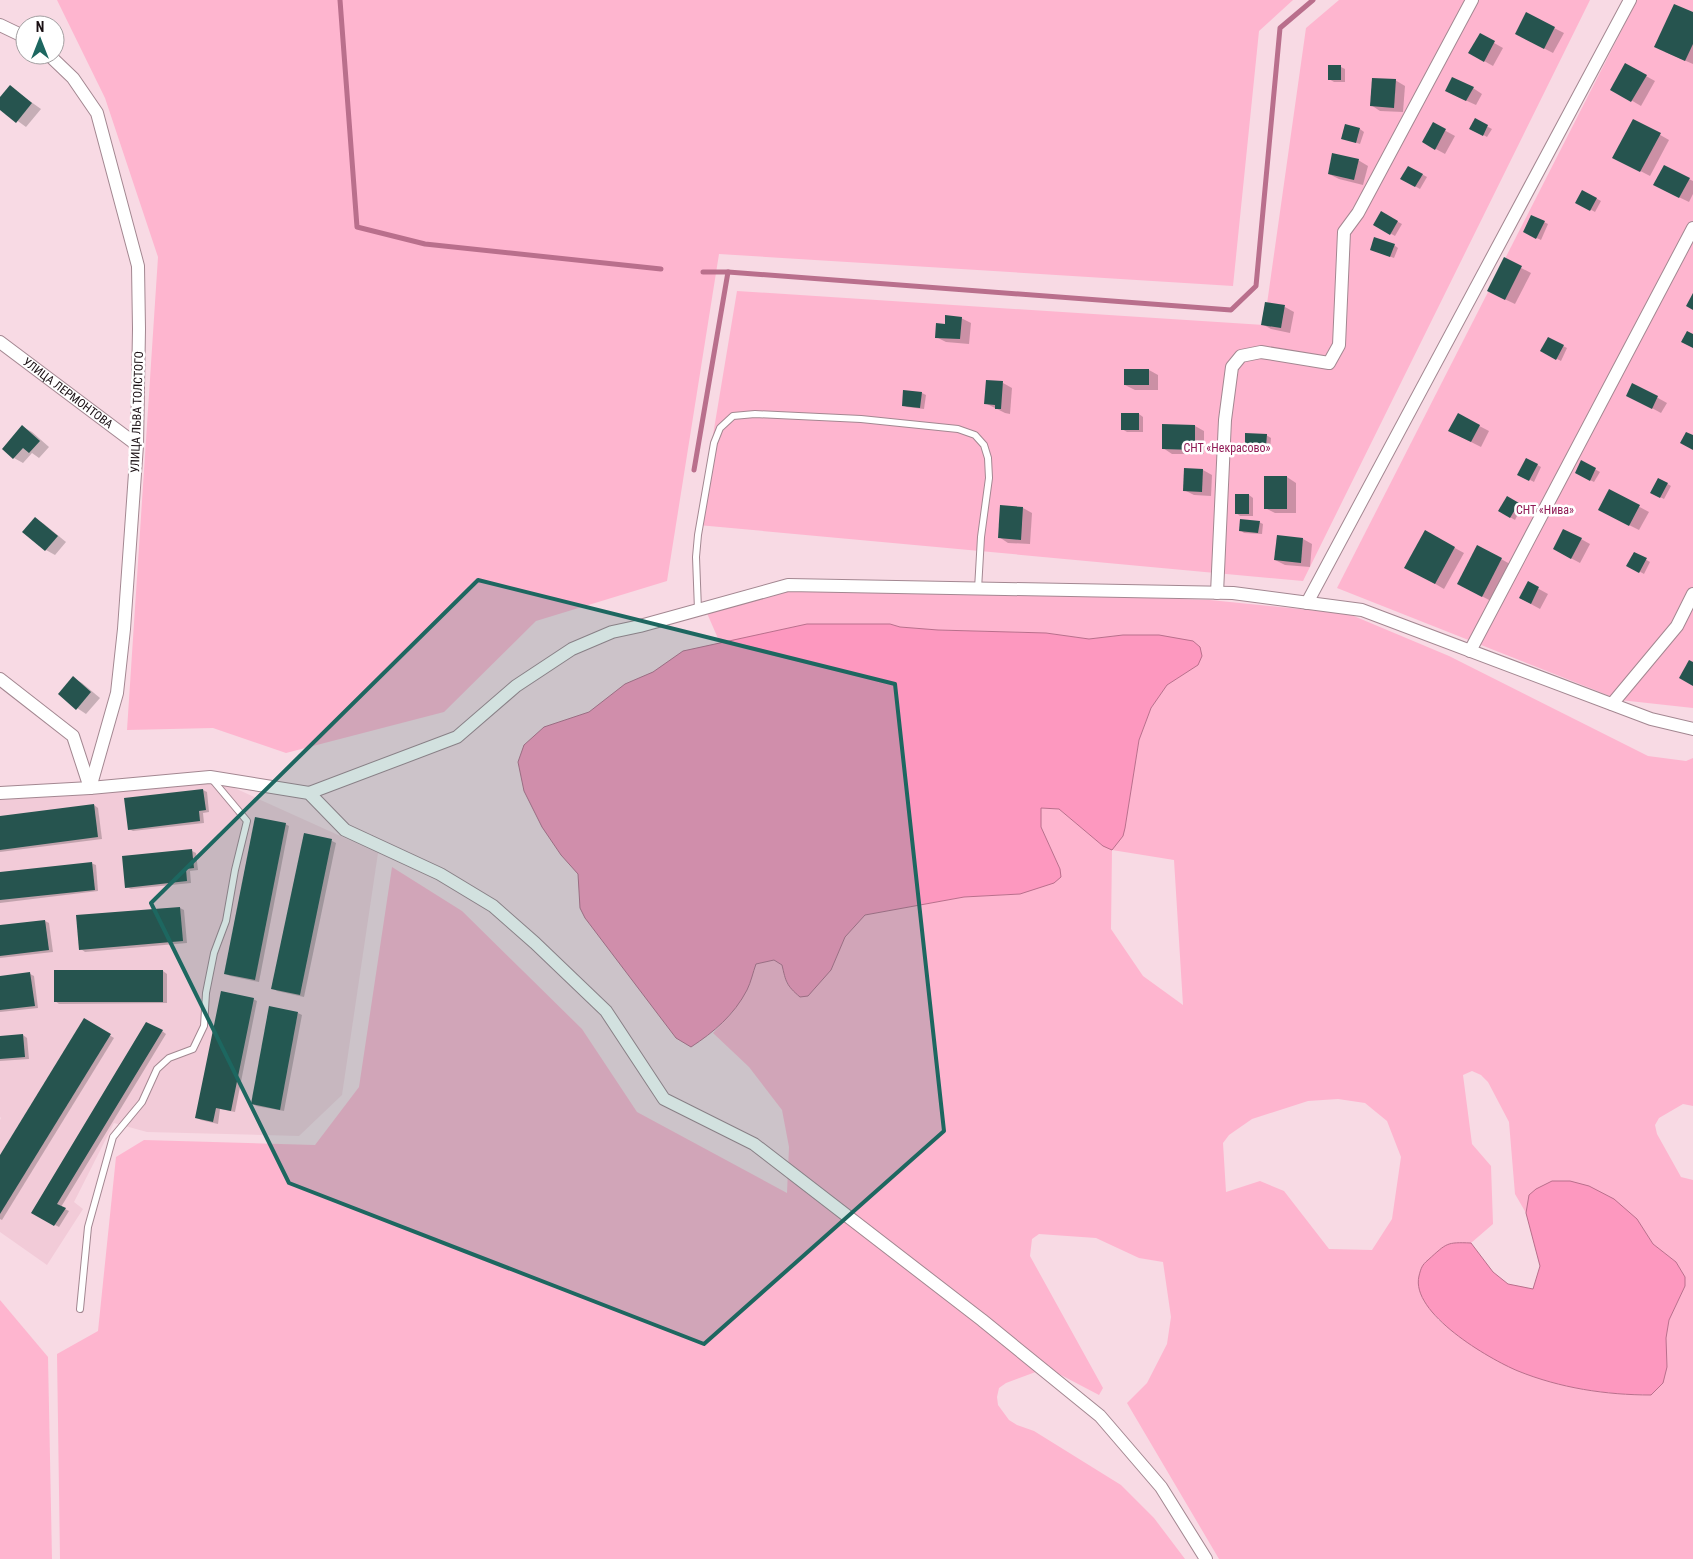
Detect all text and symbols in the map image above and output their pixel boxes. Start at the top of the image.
north arrow [15,15,65,65]
text: N [36,19,44,35]
street label: УЛИЦА ЛЬВА ТОЛСТОГО [128,351,146,473]
street label: УЛИЦА ЛЕРМОНТОВА [20,355,116,431]
park label: СНТ «Некрасово» [1184,441,1271,455]
park label: СНТ «Нива» [1516,503,1574,517]

